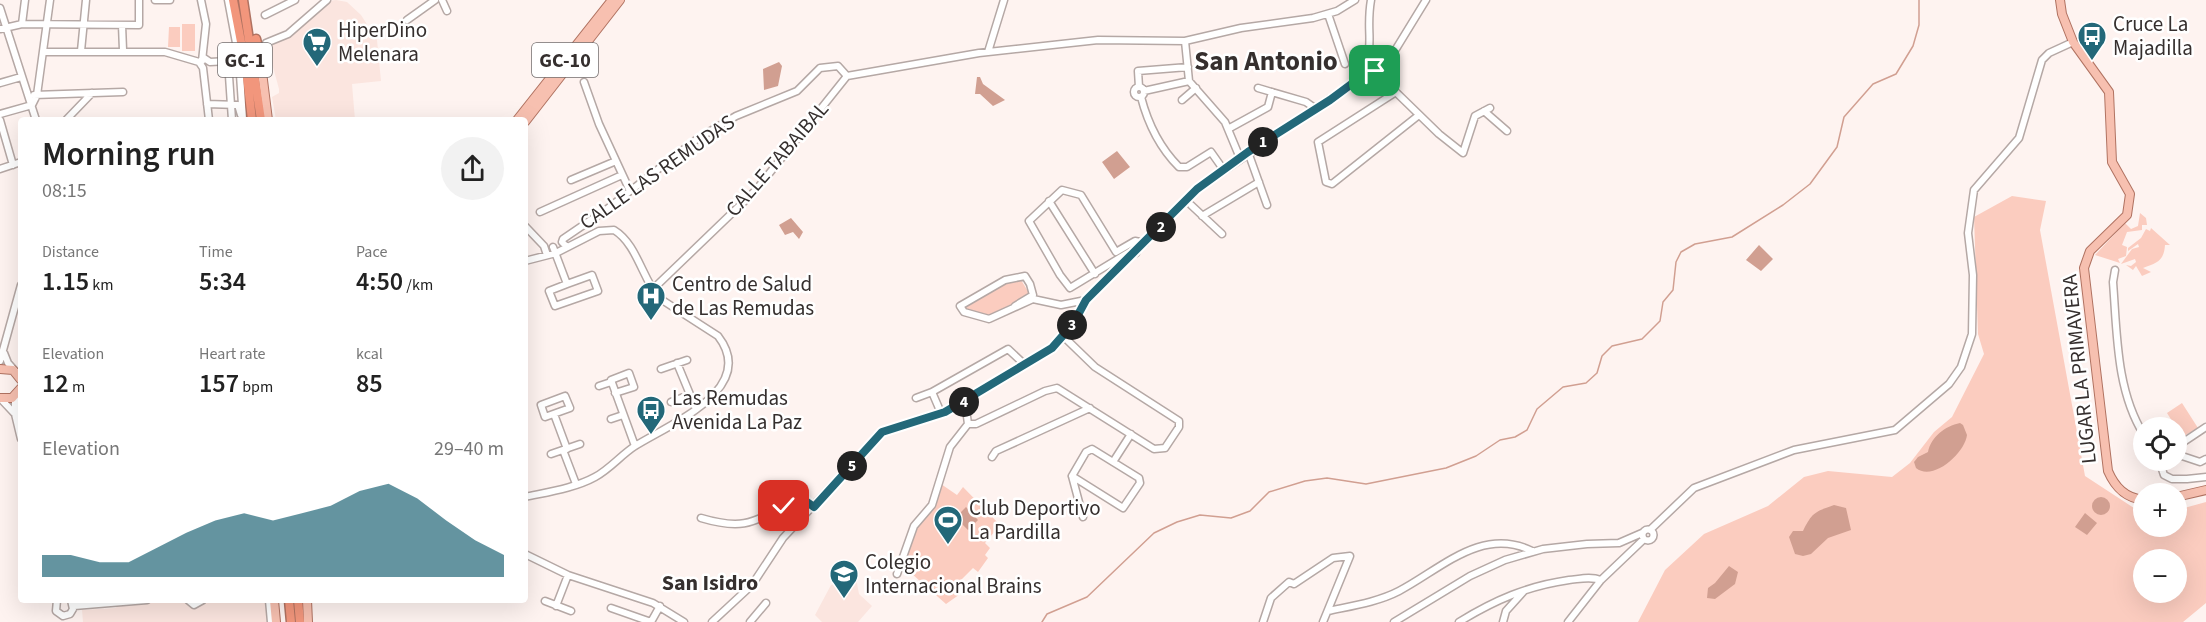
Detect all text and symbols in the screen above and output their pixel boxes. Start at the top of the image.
place label: Cruce La Majadilla [2113,9,2193,63]
place label: HiperDino Melenara [338,15,427,69]
bus stop icon: Cruce La Majadilla [2076,20,2108,62]
supermarket icon: HiperDino Melenara [301,26,333,68]
district label: San Antonio [1194,42,1338,81]
road number: GC-1 [218,43,272,77]
road number: GC-10 [532,43,598,77]
pin [1349,45,1400,96]
icon: arrive [1358,54,1391,87]
street label: CALLE TABAIBAL [718,95,836,223]
street label: CALLE LAS REMUDAS [573,107,741,237]
pin: 1 [1248,127,1278,157]
text: Morning run [42,131,216,178]
text: 1 [1259,131,1267,153]
button: share [441,137,504,200]
text: 08:15 [42,177,87,205]
pin: 2 [1146,212,1176,242]
text: 2 [1157,216,1165,238]
text: Distance [42,241,99,263]
text: Time [199,241,233,263]
text: Pace [356,241,387,263]
text: 1.15 [42,263,89,300]
text: 5:34 [199,263,246,300]
text: 4:50 [356,263,403,300]
place label: Centro de Salud de Las Remudas [672,269,814,323]
street label: LUGAR LA PRIMAVERA [2054,272,2104,465]
text: km [89,274,114,296]
text: /km [403,274,433,296]
hospital icon: Centro de Salud de Las Remudas [635,280,667,322]
pin: 3 [1057,310,1087,340]
text: 3 [1068,314,1076,336]
text: Elevation [42,343,104,365]
text: Heart rate [199,343,266,365]
text: kcal [356,343,383,365]
text: 12 [42,365,69,402]
text: 157 [199,365,239,402]
text: 85 [356,365,383,402]
text: m [69,376,85,398]
text: bpm [239,376,273,398]
place label: Las Remudas Avenida La Paz [672,383,802,437]
pin: 4 [949,387,979,417]
text: 4 [960,391,968,413]
bus stop icon: Las Remudas Avenida La Paz [635,394,667,436]
map controls [2133,417,2187,603]
button: locate [2133,417,2187,471]
text: Elevation [42,435,120,463]
text: 29–40 m [434,435,504,463]
pin: 5 [837,451,867,481]
text: 5 [848,455,856,477]
pin [758,480,809,531]
button: + [2133,483,2187,537]
icon: check [767,489,800,522]
place label: Club Deportivo La Pardilla [969,493,1101,547]
sports icon: Club Deportivo La Pardilla [932,504,964,546]
place label: Colegio Internacional Brains [865,547,1042,601]
button: − [2133,549,2187,603]
school or university icon: Colegio Internacional Brains [828,558,860,600]
district label: San Isidro [662,567,758,599]

